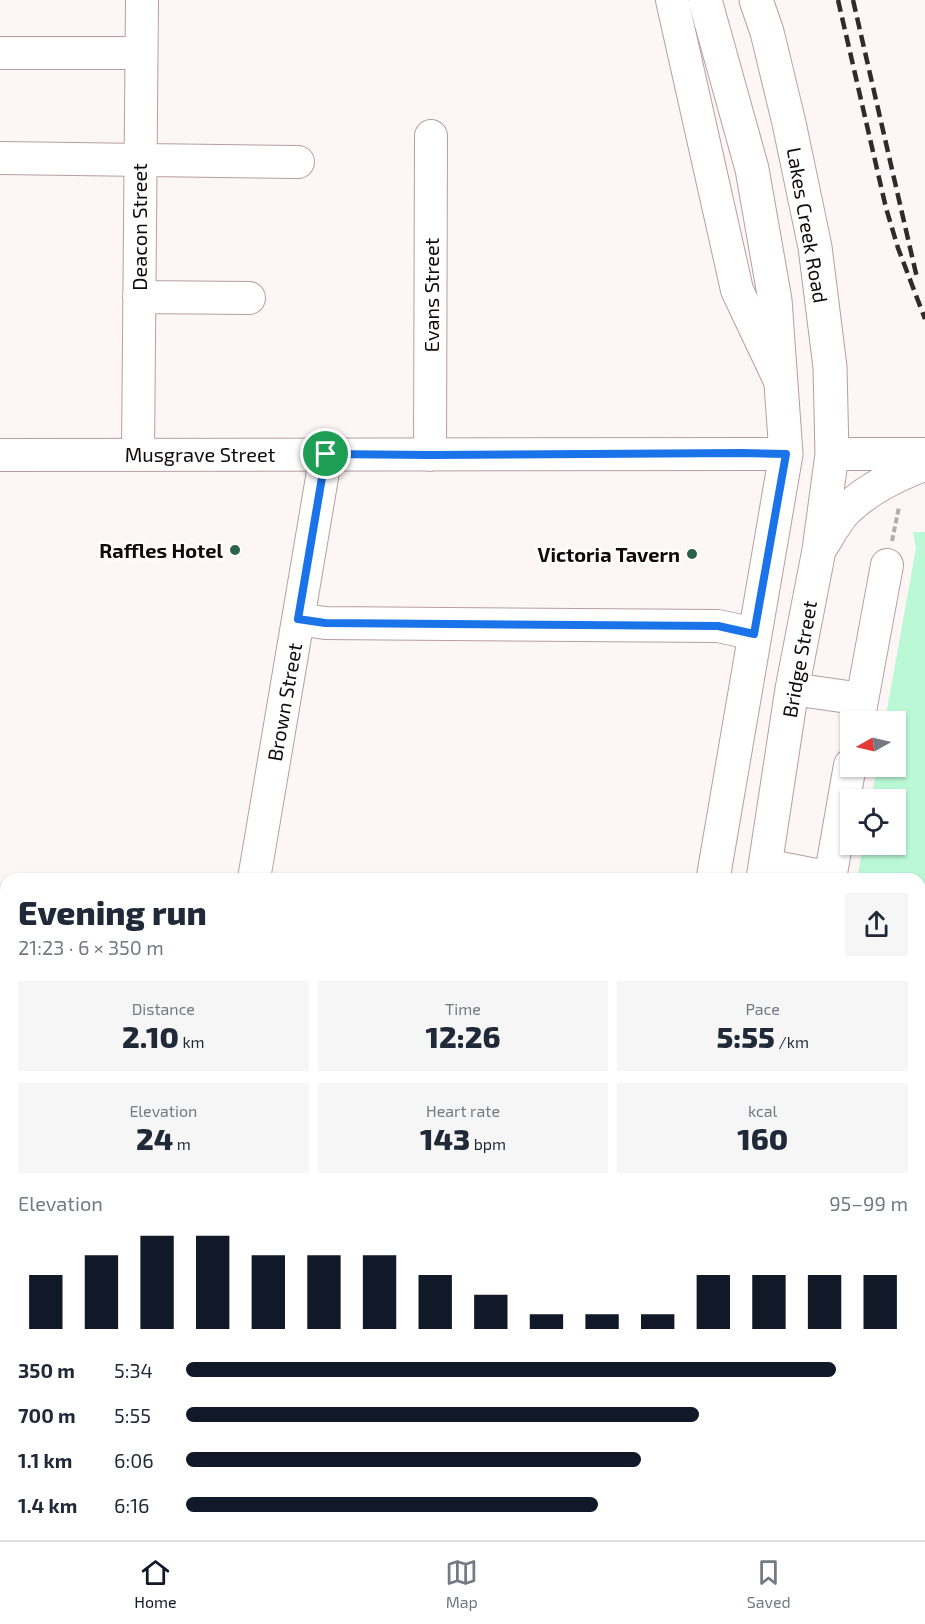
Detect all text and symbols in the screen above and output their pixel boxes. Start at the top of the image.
street label: Lakes Creek Road [782,145,834,305]
street label: Deacon Street [127,163,151,291]
street label: Evans Street [419,237,443,352]
pin [300,428,351,479]
icon: arrive [309,437,342,470]
street label: Musgrave Street [125,442,276,466]
place label: Raffles Hotel [99,538,223,562]
place label: Victoria Tavern [538,542,680,566]
marker: Raffles Hotel [228,543,242,557]
marker: Victoria Tavern [685,547,699,561]
street label: Bridge Street [777,598,821,720]
street label: Brown Street [262,641,306,763]
north arrow [840,711,906,777]
map controls [840,711,906,855]
button: locate [840,789,906,855]
text: Evening run [18,892,207,932]
button: share [845,893,908,956]
text: 21:23 · 6 × 350 m [18,935,164,959]
text: Distance [132,999,195,1018]
text: Time [445,999,481,1018]
text: Pace [745,999,780,1018]
text: 2.10 [122,1018,179,1054]
text: 12:26 [425,1018,501,1054]
text: 5:55 [716,1018,775,1054]
text: km [179,1032,205,1051]
text: /km [775,1032,809,1051]
text: Elevation [129,1101,197,1120]
text: Heart rate [426,1101,500,1120]
text: kcal [748,1101,777,1120]
text: 24 [136,1120,173,1156]
text: 143 [420,1120,470,1156]
text: 160 [737,1120,788,1156]
text: m [173,1134,191,1153]
text: bpm [470,1134,506,1153]
text: Elevation [18,1191,103,1215]
text: 95–99 m [829,1191,908,1215]
text: 350 m [18,1358,75,1382]
text: 5:34 [114,1358,153,1382]
text: 700 m [18,1403,76,1427]
text: 5:55 [114,1403,151,1427]
text: 1.1 km [18,1448,72,1472]
text: 6:06 [114,1448,154,1472]
text: 1.4 km [18,1493,77,1517]
text: 6:16 [114,1493,150,1517]
tab: Home [134,1556,177,1611]
tab: Map [445,1556,478,1611]
tab: Saved [747,1556,791,1611]

